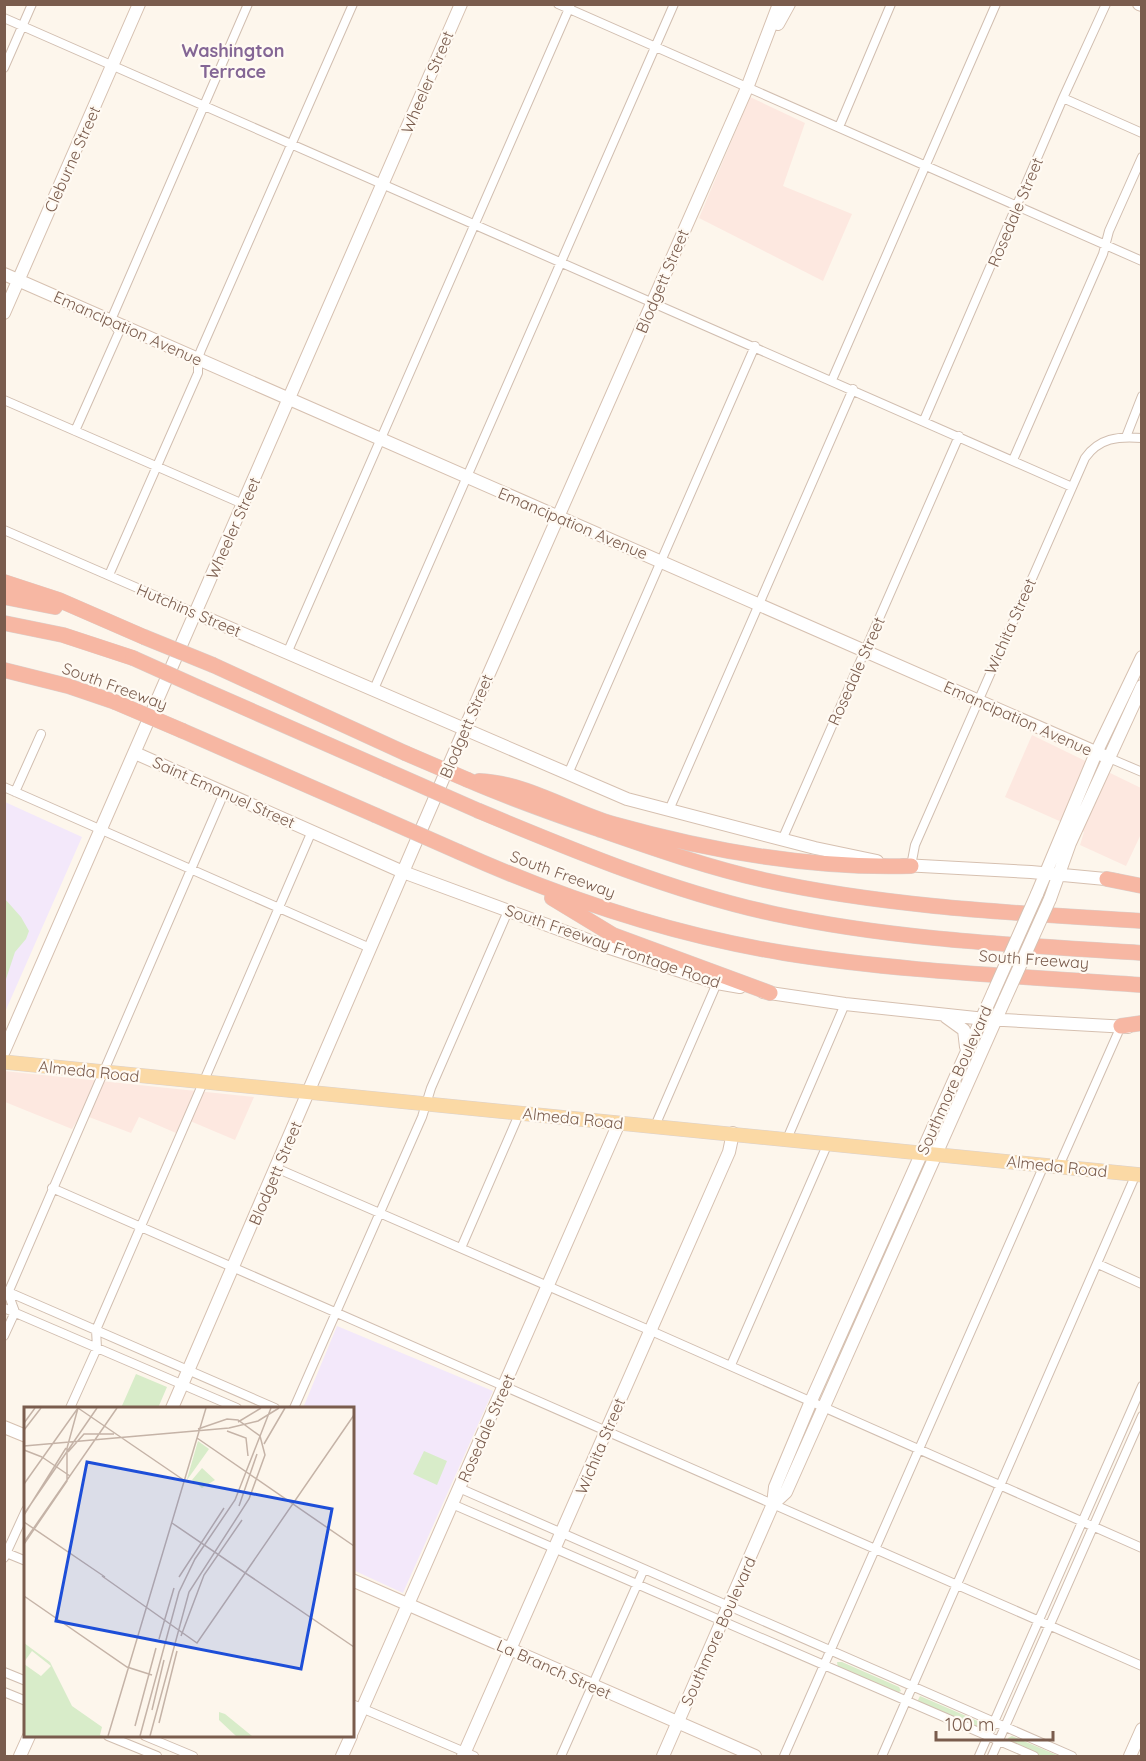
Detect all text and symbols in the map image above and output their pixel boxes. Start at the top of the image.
street label: Wheeler Street [396,28,458,136]
district label: Washington Terrace [181,39,285,83]
street label: Cleburne Street [40,103,104,215]
street label: Rosedale Street [983,154,1047,270]
street label: Blodgett Street [631,226,693,336]
street label: Emancipation Avenue [51,286,205,370]
street label: Wheeler Street [202,474,264,582]
street label: Emancipation Avenue [495,482,651,564]
street label: Wichita Street [980,575,1040,677]
street label: Hutchins Street [134,579,244,641]
street label: Rosedale Street [823,614,889,728]
street label: South Freeway [60,658,170,714]
street label: Blodgett Street [435,671,497,781]
street label: Emancipation Avenue [941,676,1095,760]
street label: Saint Emanuel Street [150,752,298,832]
street label: South Freeway [508,846,618,902]
street label: South Freeway Frontage Road [503,900,723,992]
street label: South Freeway [978,945,1090,973]
street label: Southmore Boulevard [912,1002,996,1158]
street label: Almeda Road [38,1056,140,1086]
street label: Almeda Road [522,1103,624,1133]
street label: Blodgett Street [244,1118,306,1228]
street label: Almeda Road [1006,1151,1108,1181]
street label: Rosedale Street [453,1371,519,1485]
street label: Wichita Street [571,1395,629,1497]
inset map [24,1407,354,1737]
street label: Southmore Boulevard [676,1553,760,1709]
street label: La Branch Street [494,1635,614,1703]
scale bar [936,1704,1053,1742]
text: 100 m [945,1713,994,1736]

